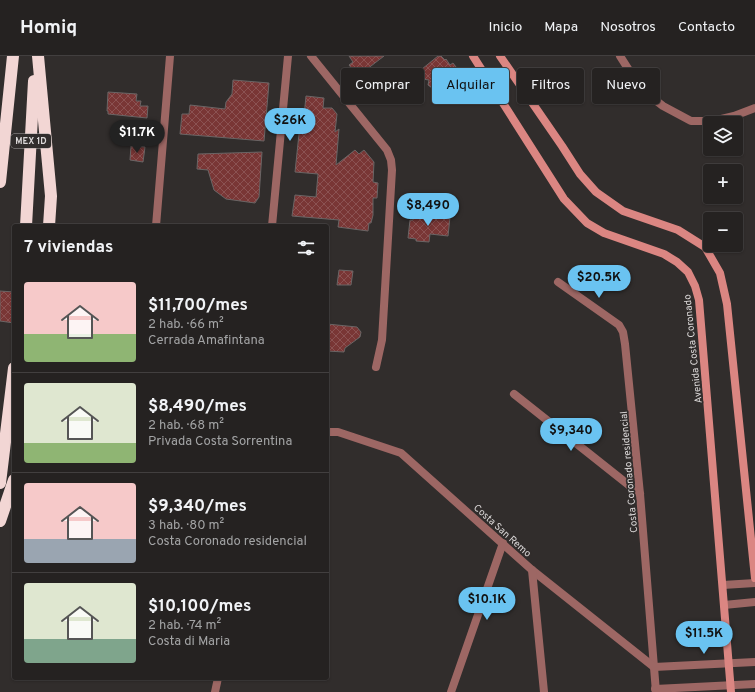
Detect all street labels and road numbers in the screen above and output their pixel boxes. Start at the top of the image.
road number: MEX 1D [11,134,51,148]
street label: Avenida Costa Coronado [681,293,706,404]
street label: Costa Coronado residencial [618,410,641,533]
street label: Costa San Remo [470,502,534,561]

